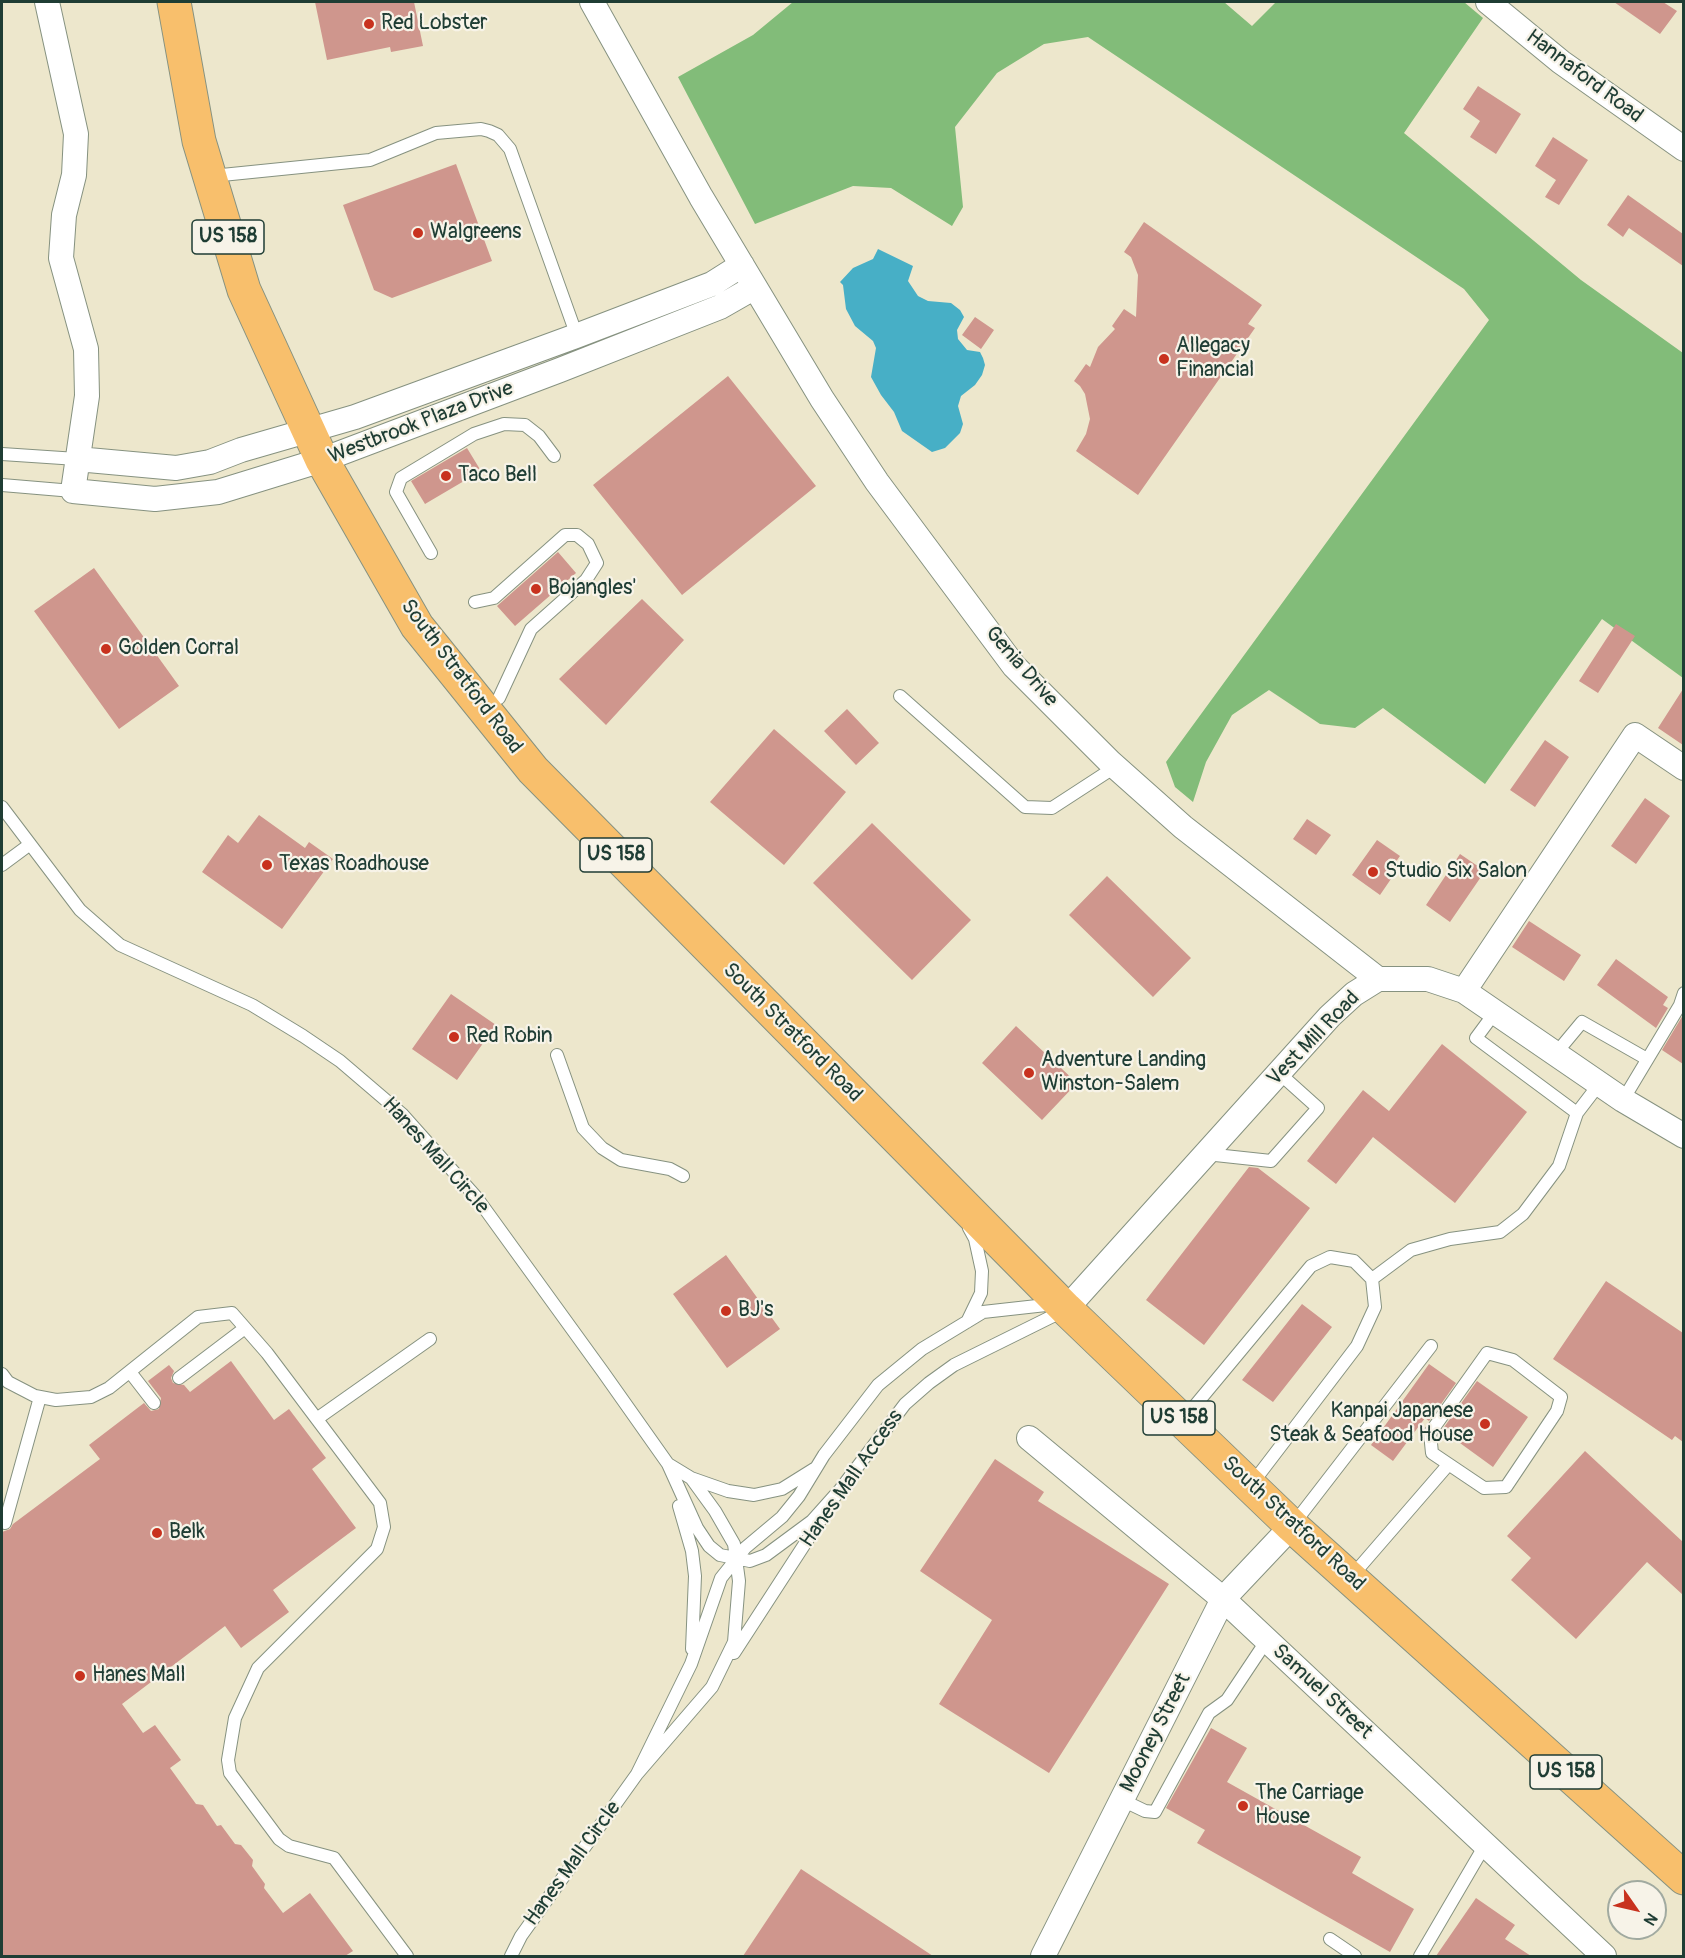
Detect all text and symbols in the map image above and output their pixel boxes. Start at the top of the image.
place label: Red Lobster [381,11,487,37]
marker: Red Lobster [362,17,376,31]
street label: Hannaford Road [1521,25,1647,129]
road number: US 158 [192,220,264,254]
place label: Walgreens [430,220,521,246]
marker: Walgreens [411,226,425,240]
place label: Allegacy Financial [1176,334,1254,384]
marker: Allegacy Financial [1157,352,1171,366]
street label: Westbrook Plaza Drive [325,376,517,470]
place label: Taco Bell [458,463,537,489]
marker: Taco Bell [439,469,453,483]
place label: Bojangles' [548,576,636,602]
marker: Bojangles' [529,582,543,596]
street label: South Stratford Road [395,595,527,759]
street label: Genia Drive [979,622,1063,712]
place label: Golden Corral [118,636,239,662]
marker: Golden Corral [99,642,113,656]
road number: US 158 [580,838,652,872]
place label: Texas Roadhouse [279,852,429,878]
marker: Texas Roadhouse [260,858,274,872]
place label: Studio Six Salon [1385,859,1527,885]
marker: Studio Six Salon [1366,865,1380,879]
street label: South Stratford Road [717,958,867,1108]
street label: Vest Mill Road [1262,986,1366,1092]
place label: Red Robin [466,1024,553,1050]
marker: Red Robin [447,1030,461,1044]
place label: Adventure Landing Winston-Salem [1041,1048,1206,1098]
marker: Adventure Landing Winston-Salem [1022,1066,1036,1080]
street label: Hanes Mall Circle [376,1092,494,1220]
place label: BJ's [738,1298,773,1324]
marker: BJ's [719,1304,733,1318]
place label: Kanpai Japanese Steak & Seafood House [1269,1399,1473,1449]
road number: US 158 [1143,1401,1215,1435]
street label: Hanes Mall Access [795,1405,909,1553]
marker: Kanpai Japanese Steak & Seafood House [1478,1417,1492,1431]
street label: South Stratford Road [1216,1451,1370,1597]
place label: Belk [169,1520,205,1546]
marker: Belk [150,1526,164,1540]
street label: Samuel Street [1267,1639,1377,1745]
place label: Hanes Mall [92,1663,185,1689]
marker: Hanes Mall [73,1669,87,1683]
street label: Mooney Street [1115,1669,1197,1797]
road number: US 158 [1530,1755,1602,1789]
place label: The Carriage House [1255,1781,1364,1831]
street label: Hanes Mall Circle [519,1797,627,1931]
marker: The Carriage House [1236,1799,1250,1813]
north arrow [1607,1880,1667,1940]
text: N [1639,1909,1662,1929]

